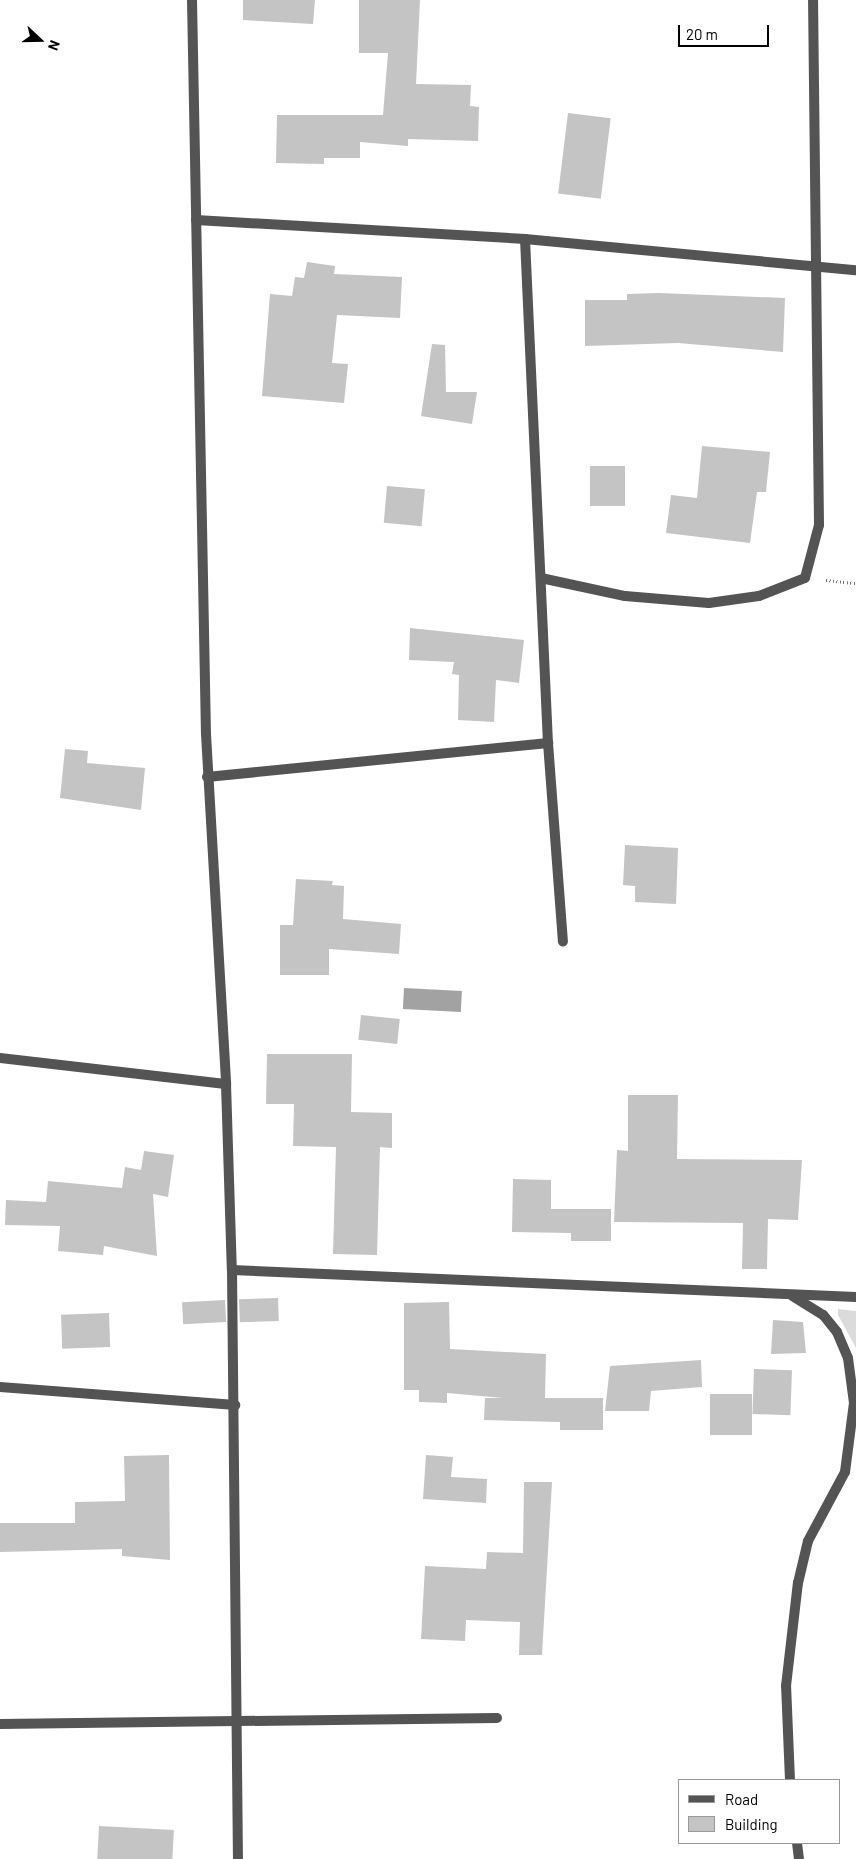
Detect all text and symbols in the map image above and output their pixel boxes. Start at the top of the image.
north arrow [15,15,65,65]
scale bar [681,15,772,47]
text: 20 m [686,25,718,43]
text: N [45,38,64,53]
legend [678,1779,841,1844]
text: Road [725,1790,758,1808]
text: Building [725,1815,778,1833]

